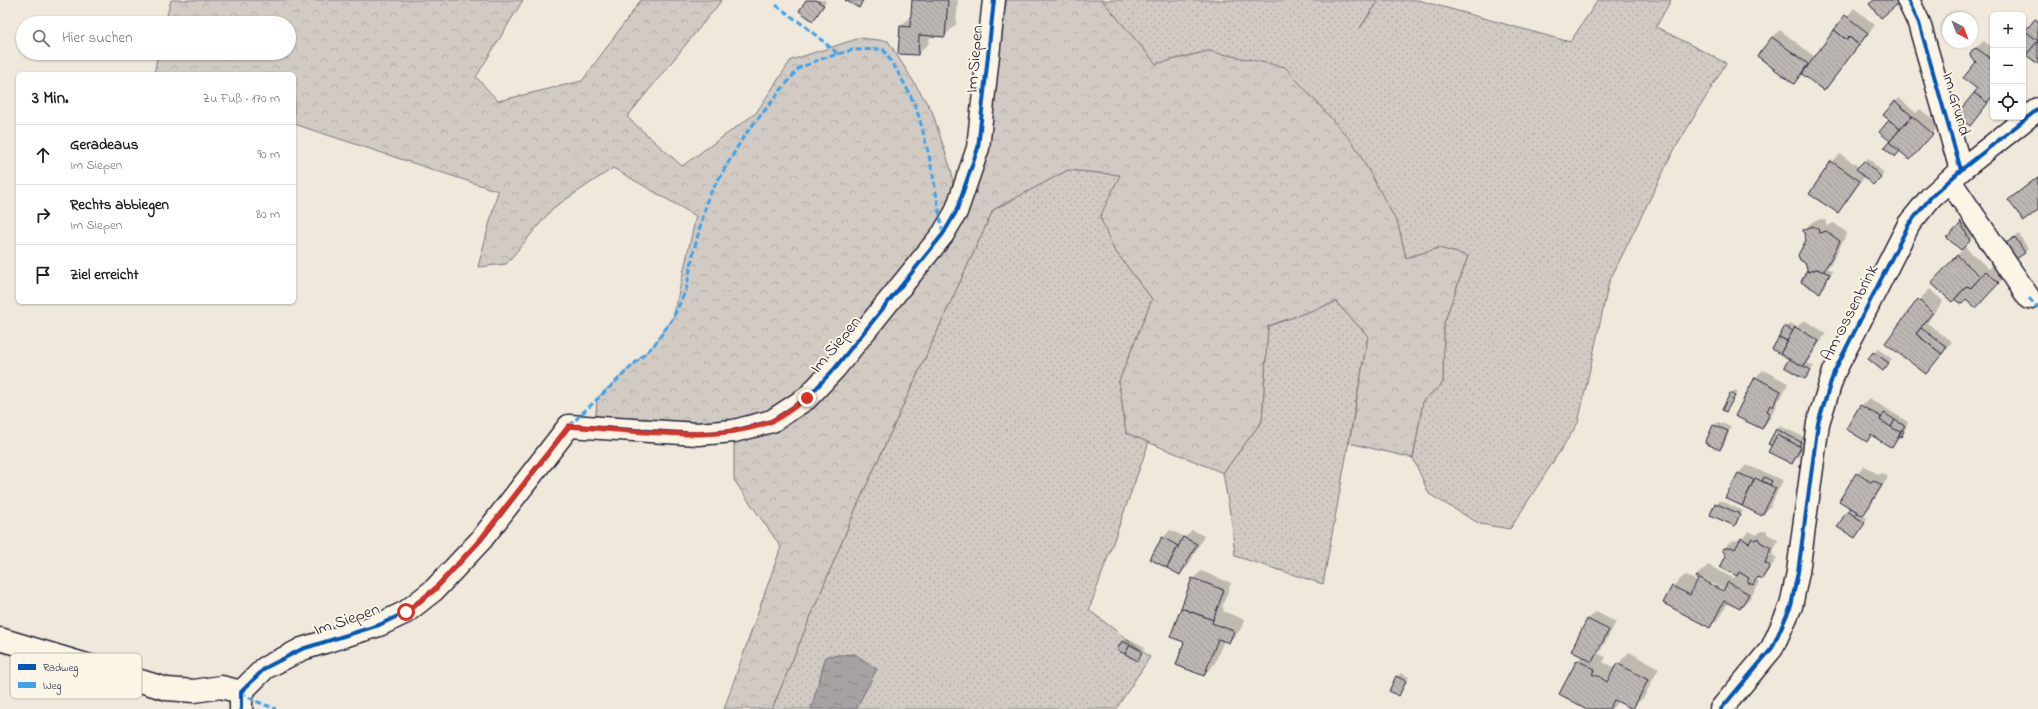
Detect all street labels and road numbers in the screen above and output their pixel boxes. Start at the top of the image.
street label: Im Siepen [960,24,990,94]
street label: Im Grund [1935,69,1977,139]
street label: Am Ossenbrink [1815,260,1885,366]
street label: Im Siepen [804,311,868,379]
street label: Im Siepen [311,597,383,643]

